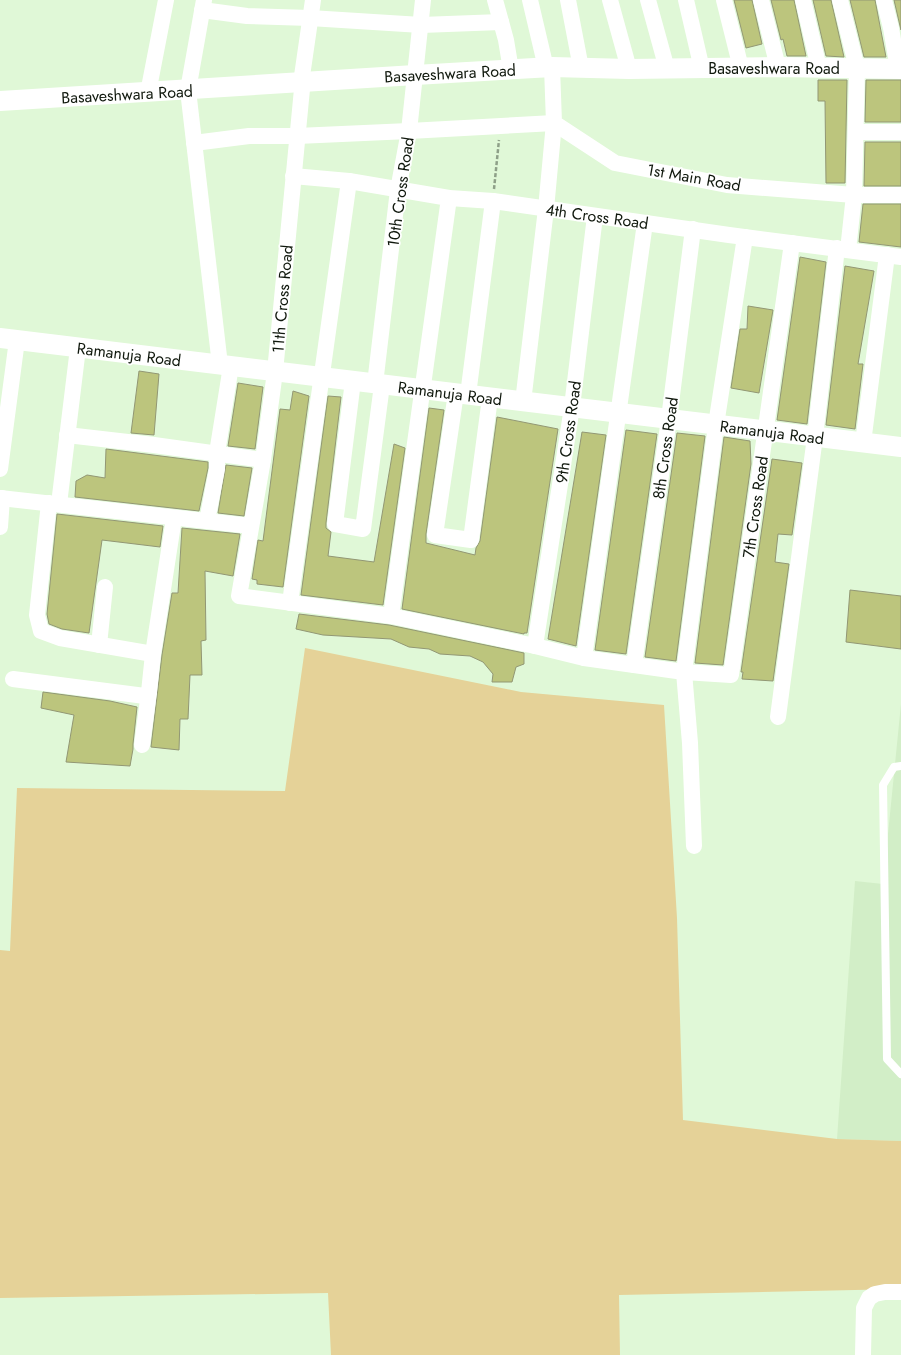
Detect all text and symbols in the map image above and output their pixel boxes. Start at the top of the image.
street label: Basaveshwara Road [708,57,840,80]
street label: Basaveshwara Road [384,59,516,88]
street label: Basaveshwara Road [61,80,193,109]
street label: 10th Cross Road [381,136,420,249]
street label: 1st Main Road [645,158,743,197]
street label: 4th Cross Road [544,198,650,235]
street label: 11th Cross Road [266,244,299,354]
street label: Ramanuja Road [76,337,182,372]
street label: Ramanuja Road [397,376,503,411]
street label: 9th Cross Road [550,379,587,485]
street label: 8th Cross Road [647,396,684,501]
street label: Ramanuja Road [719,415,825,450]
street label: 7th Cross Road [737,455,774,559]

